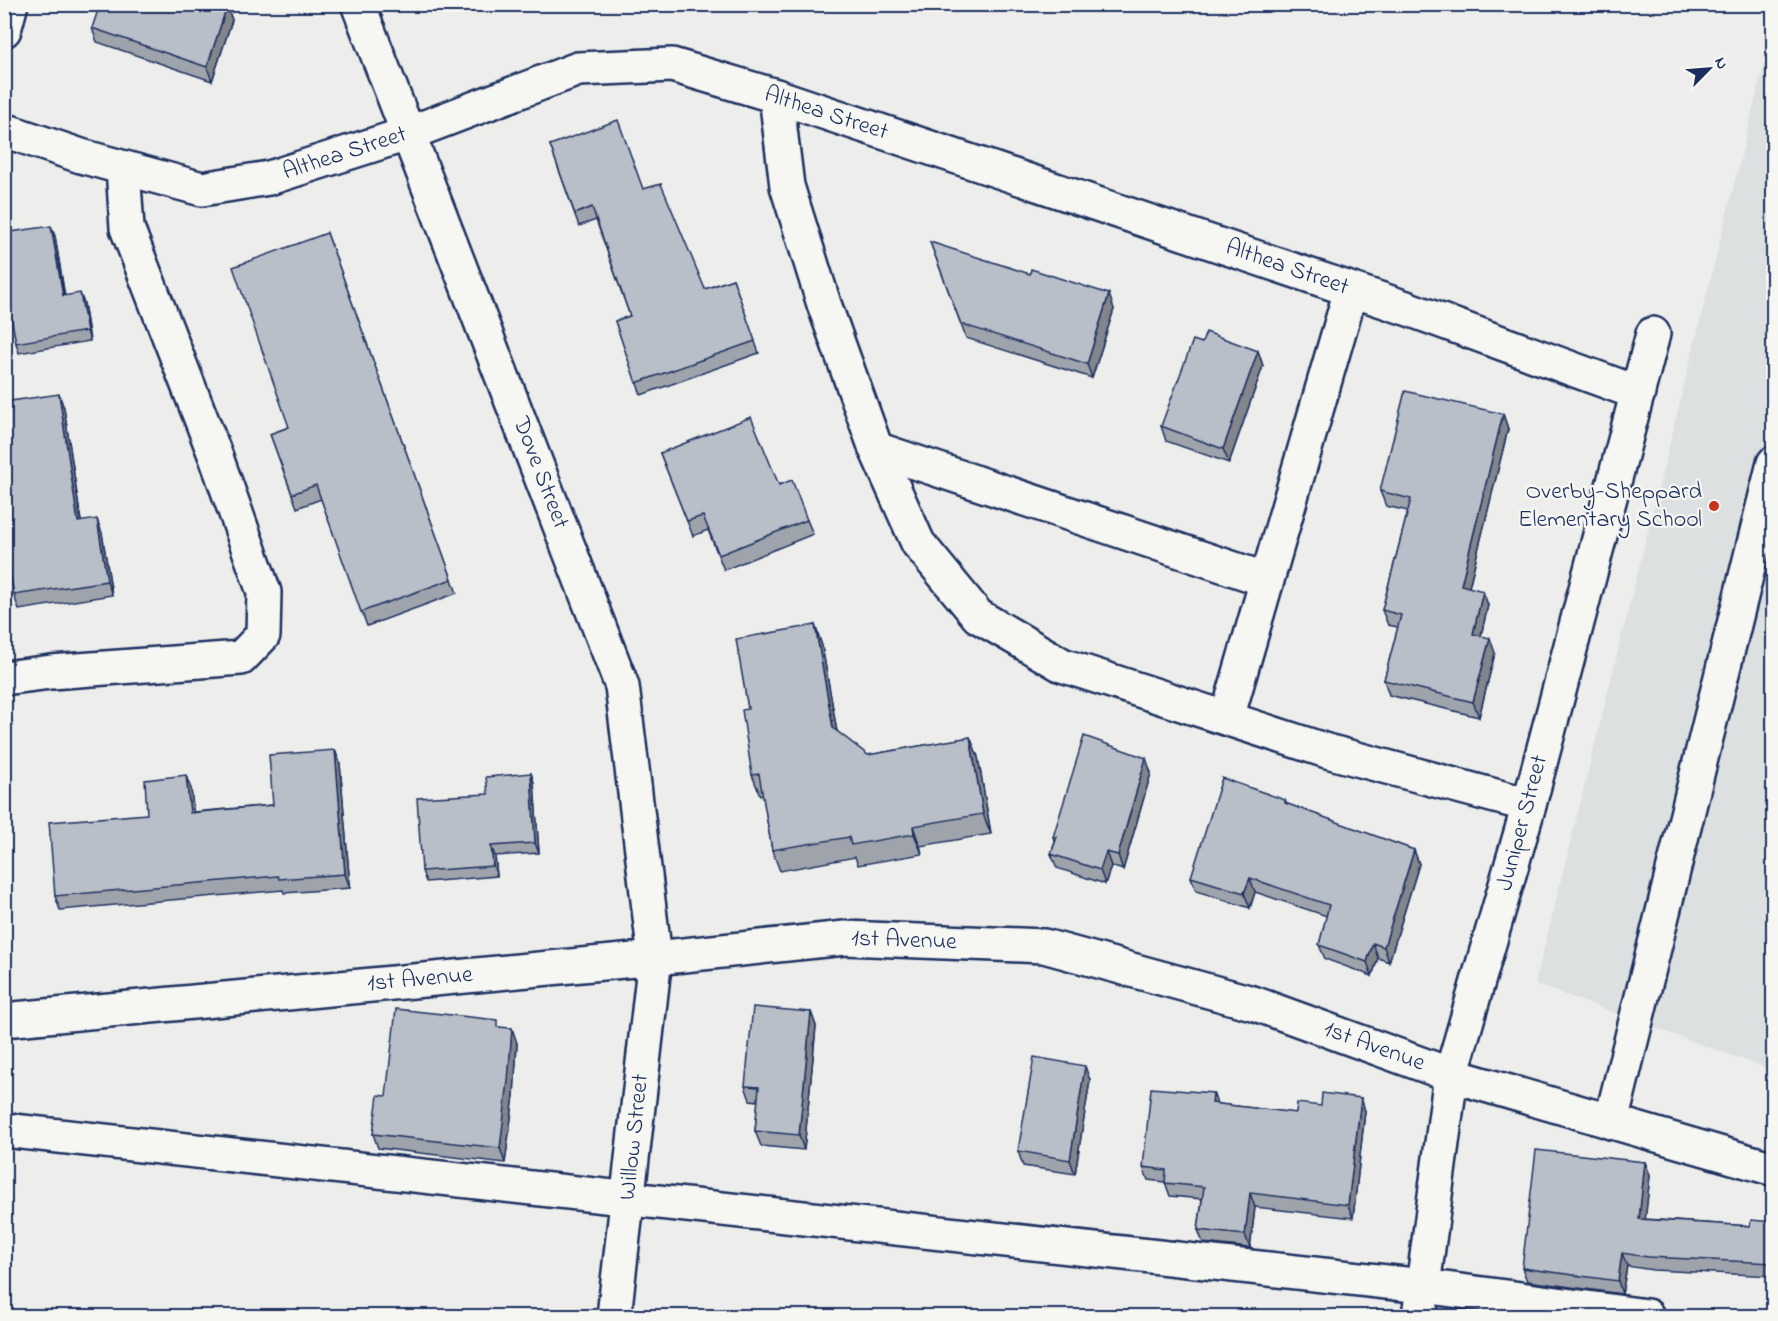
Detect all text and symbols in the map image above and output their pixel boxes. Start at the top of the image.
north arrow [1679,39,1739,99]
text: N [1708,54,1734,74]
street label: Althea Street [759,78,893,150]
street label: Althea Street [278,118,412,190]
street label: Althea Street [1221,231,1353,305]
street label: Dove Street [502,411,577,534]
place label: Overby-Sheppard Elementary School [1518,475,1703,539]
marker: Overby-Sheppard Elementary School [1707,499,1721,513]
street label: Juniper Street [1488,751,1558,895]
street label: 1st Avenue [851,922,958,960]
street label: 1st Avenue [366,958,474,1002]
street label: 1st Avenue [1318,1012,1430,1082]
street label: Willow Street [611,1072,659,1202]

